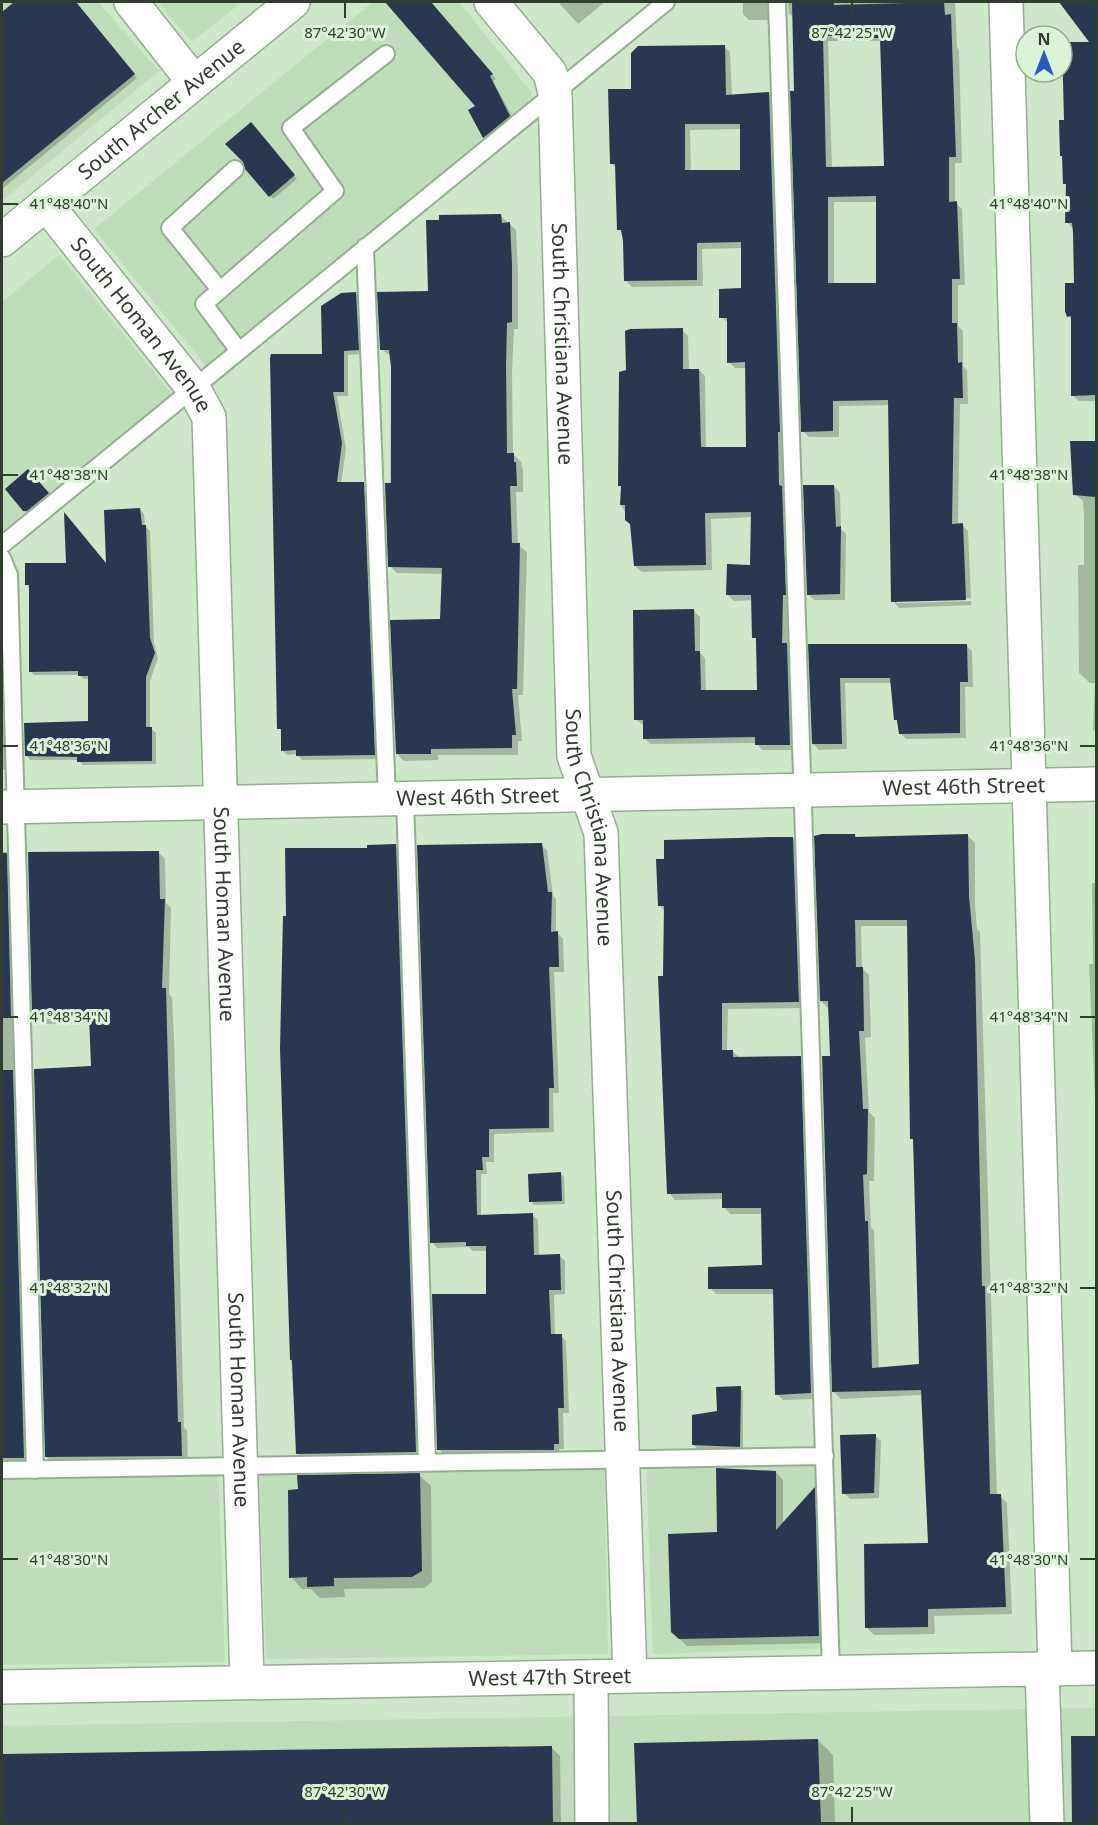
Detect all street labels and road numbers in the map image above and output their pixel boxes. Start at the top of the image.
street label: South Archer Avenue [72,32,250,185]
street label: South Christiana Avenue [546,222,581,466]
street label: South Homan Avenue [65,231,219,417]
street label: South Christiana Avenue [560,708,620,947]
street label: West 46th Street [882,770,1046,801]
street label: West 46th Street [396,780,560,812]
street label: South Homan Avenue [208,806,242,1022]
street label: South Christiana Avenue [600,1189,637,1433]
street label: South Homan Avenue [222,1292,257,1508]
street label: West 47th Street [468,1661,632,1692]

